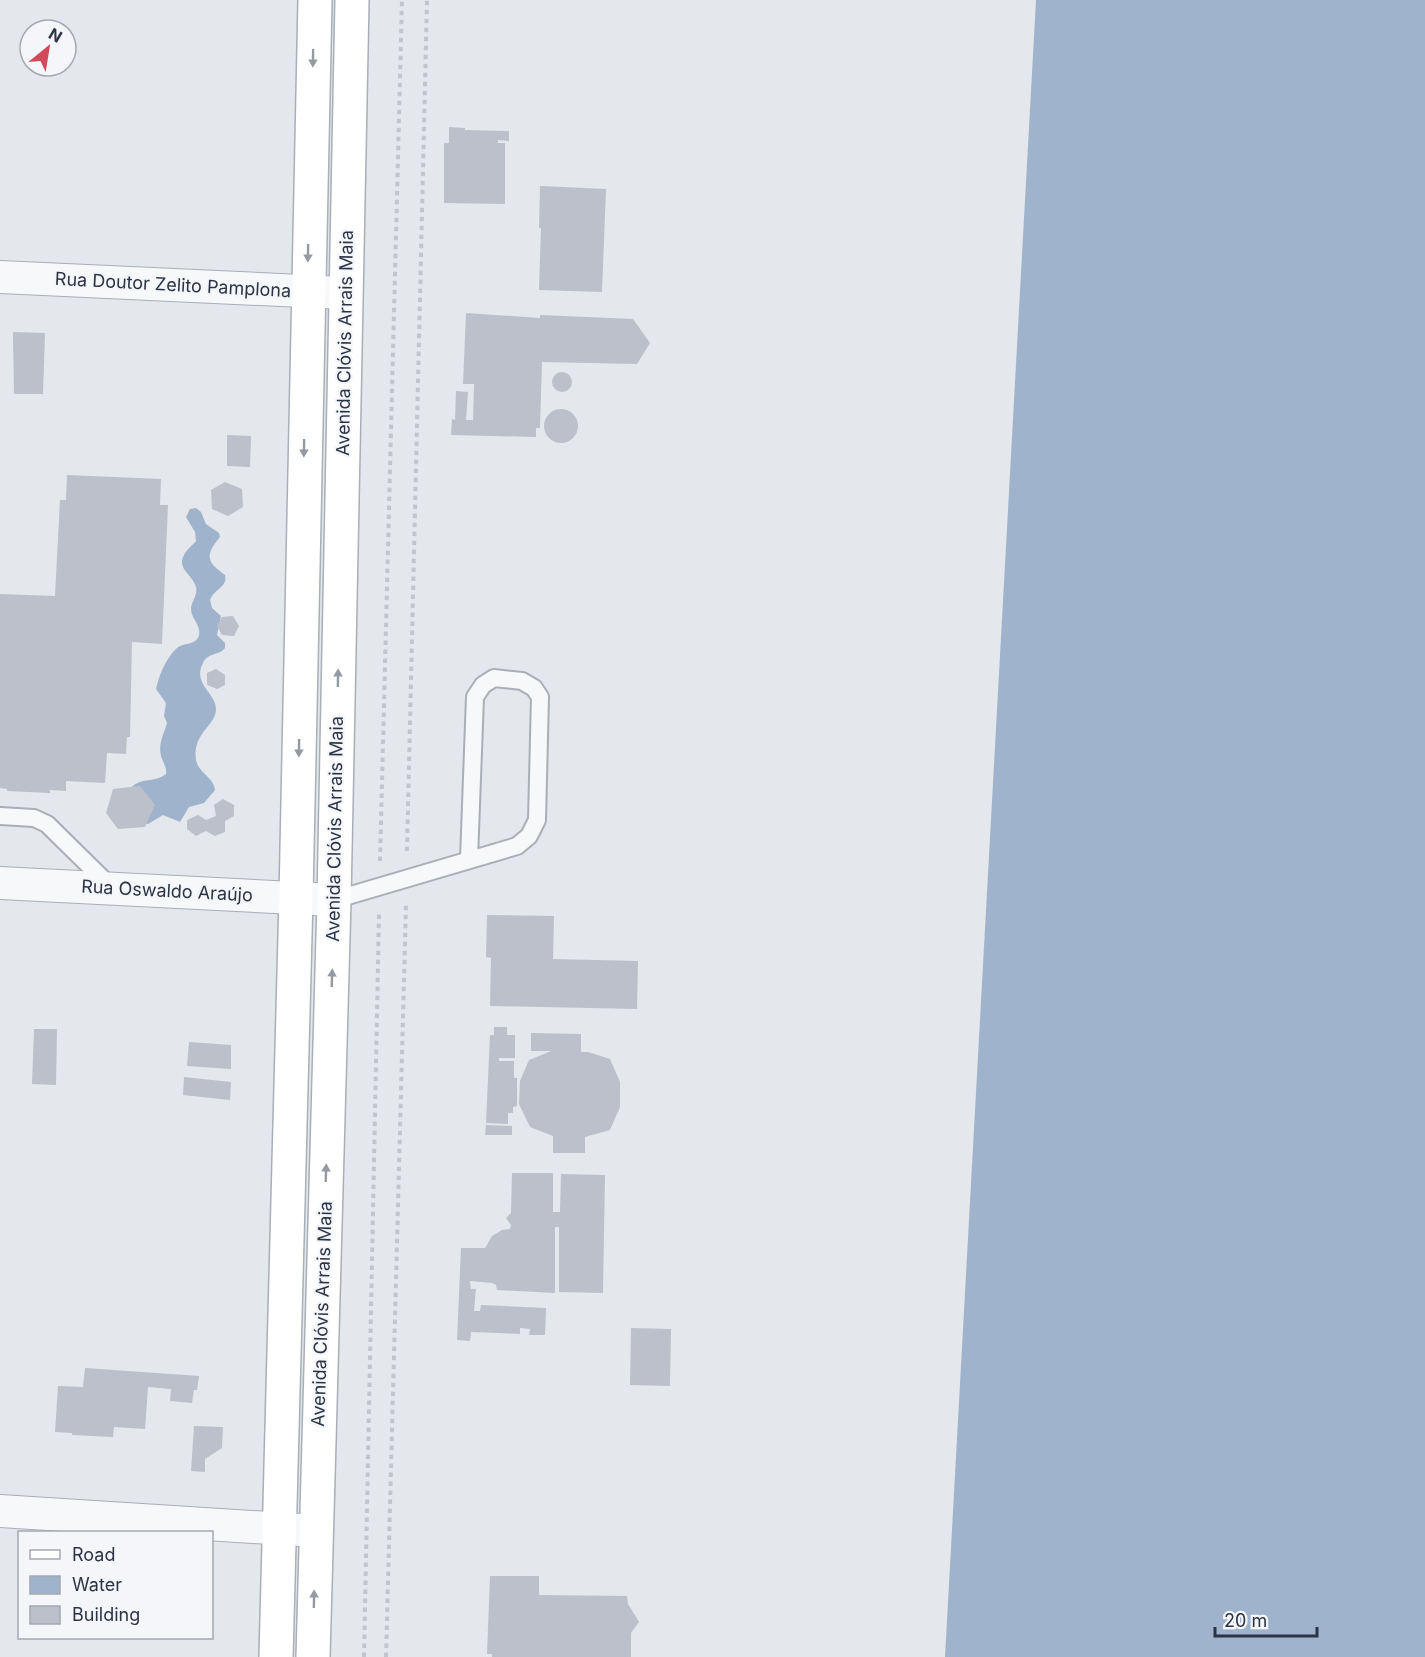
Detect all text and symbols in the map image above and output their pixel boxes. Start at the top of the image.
north arrow [18,18,78,78]
text: N [45,23,66,47]
one-way arrow [308,49,318,68]
street label: Avenida Clóvis Arrais Maia [332,230,357,456]
one-way arrow [304,244,313,263]
street label: Rua Doutor Zelito Pamplona [54,268,292,301]
one-way arrow [300,439,309,458]
one-way arrow [334,668,343,687]
street label: Avenida Clóvis Arrais Maia [322,716,347,942]
one-way arrow [294,739,304,758]
street label: Rua Oswaldo Araújo [81,876,253,905]
one-way arrow [327,968,337,987]
one-way arrow [322,1163,331,1182]
street label: Avenida Clóvis Arrais Maia [307,1201,336,1427]
legend [18,1531,213,1639]
text: Road [72,1544,115,1565]
text: Water [72,1574,122,1595]
one-way arrow [309,1589,319,1608]
scale bar [1215,1600,1317,1638]
text: Building [72,1604,140,1625]
text: 20 m [1224,1610,1267,1631]

